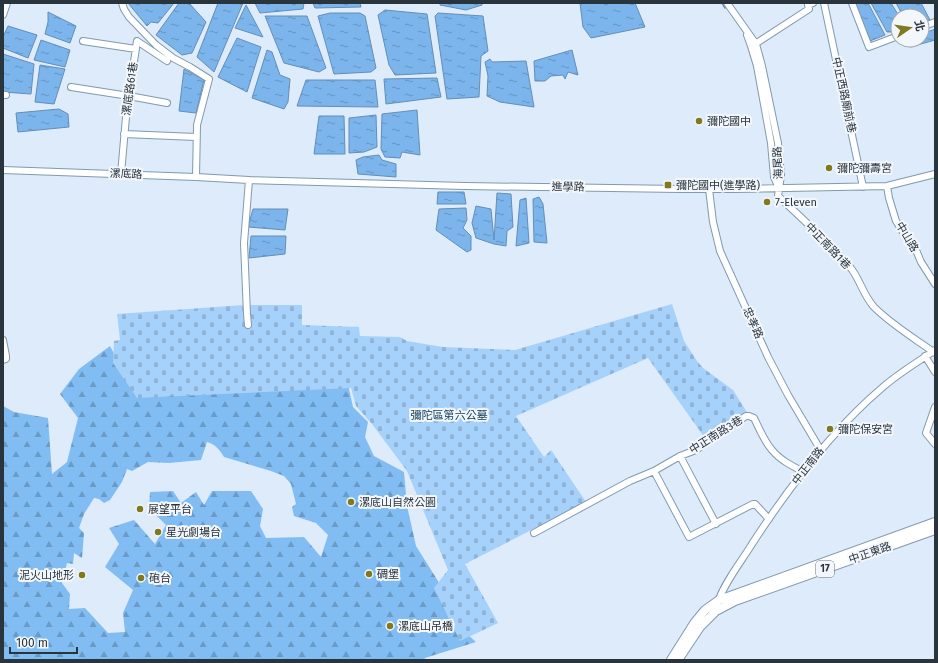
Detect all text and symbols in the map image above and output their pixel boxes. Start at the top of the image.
north arrow [890,8,930,48]
text: 北 [912,19,927,33]
street label: 中正西路廟前巷 [830,56,858,134]
street label: 漯底路61巷 [120,61,140,117]
place label: 彌陀國中 [707,115,751,128]
marker: 彌陀國中 [694,116,704,126]
street label: 海尾路 [771,146,785,180]
place label: 彌陀彌壽宮 [837,162,892,175]
marker: 彌陀彌壽宮 [824,163,834,173]
street label: 漯底路 [109,167,143,181]
place label: 彌陀國中(進學路) [676,179,761,192]
street label: 進學路 [551,180,585,194]
marker: 彌陀國中(進學路) [663,180,673,190]
place label: 7-Eleven [775,196,817,209]
marker: 7-Eleven [762,197,772,207]
street label: 中正南路1巷 [803,220,853,272]
street label: 中山路 [893,220,921,254]
street label: 忠孝路 [740,305,766,341]
park label: 彌陀區第六公墓 [411,409,488,422]
street label: 中正南路3巷 [687,413,745,457]
place label: 彌陀保安宮 [838,423,893,436]
marker: 彌陀保安宮 [825,424,835,434]
street label: 中正南路 [789,445,827,487]
place label: 漯底山自然公園 [359,496,436,509]
marker: 漯底山自然公園 [346,497,356,507]
place label: 展望平台 [148,503,192,516]
marker: 展望平台 [135,504,145,514]
place label: 星光劇場台 [166,526,221,539]
marker: 星光劇場台 [153,527,163,537]
street label: 中正東路 [847,540,893,566]
road number: 17 [816,561,834,577]
place label: 碉堡 [377,568,399,581]
place label: 泥火山地形 [19,569,74,582]
marker: 碉堡 [364,569,374,579]
marker: 泥火山地形 [77,570,87,580]
place label: 砲台 [149,572,171,585]
marker: 砲台 [136,573,146,583]
place label: 漯底山吊橋 [398,620,453,633]
marker: 漯底山吊橋 [385,621,395,631]
scale bar [10,629,77,655]
text: 100 m [16,636,48,650]

